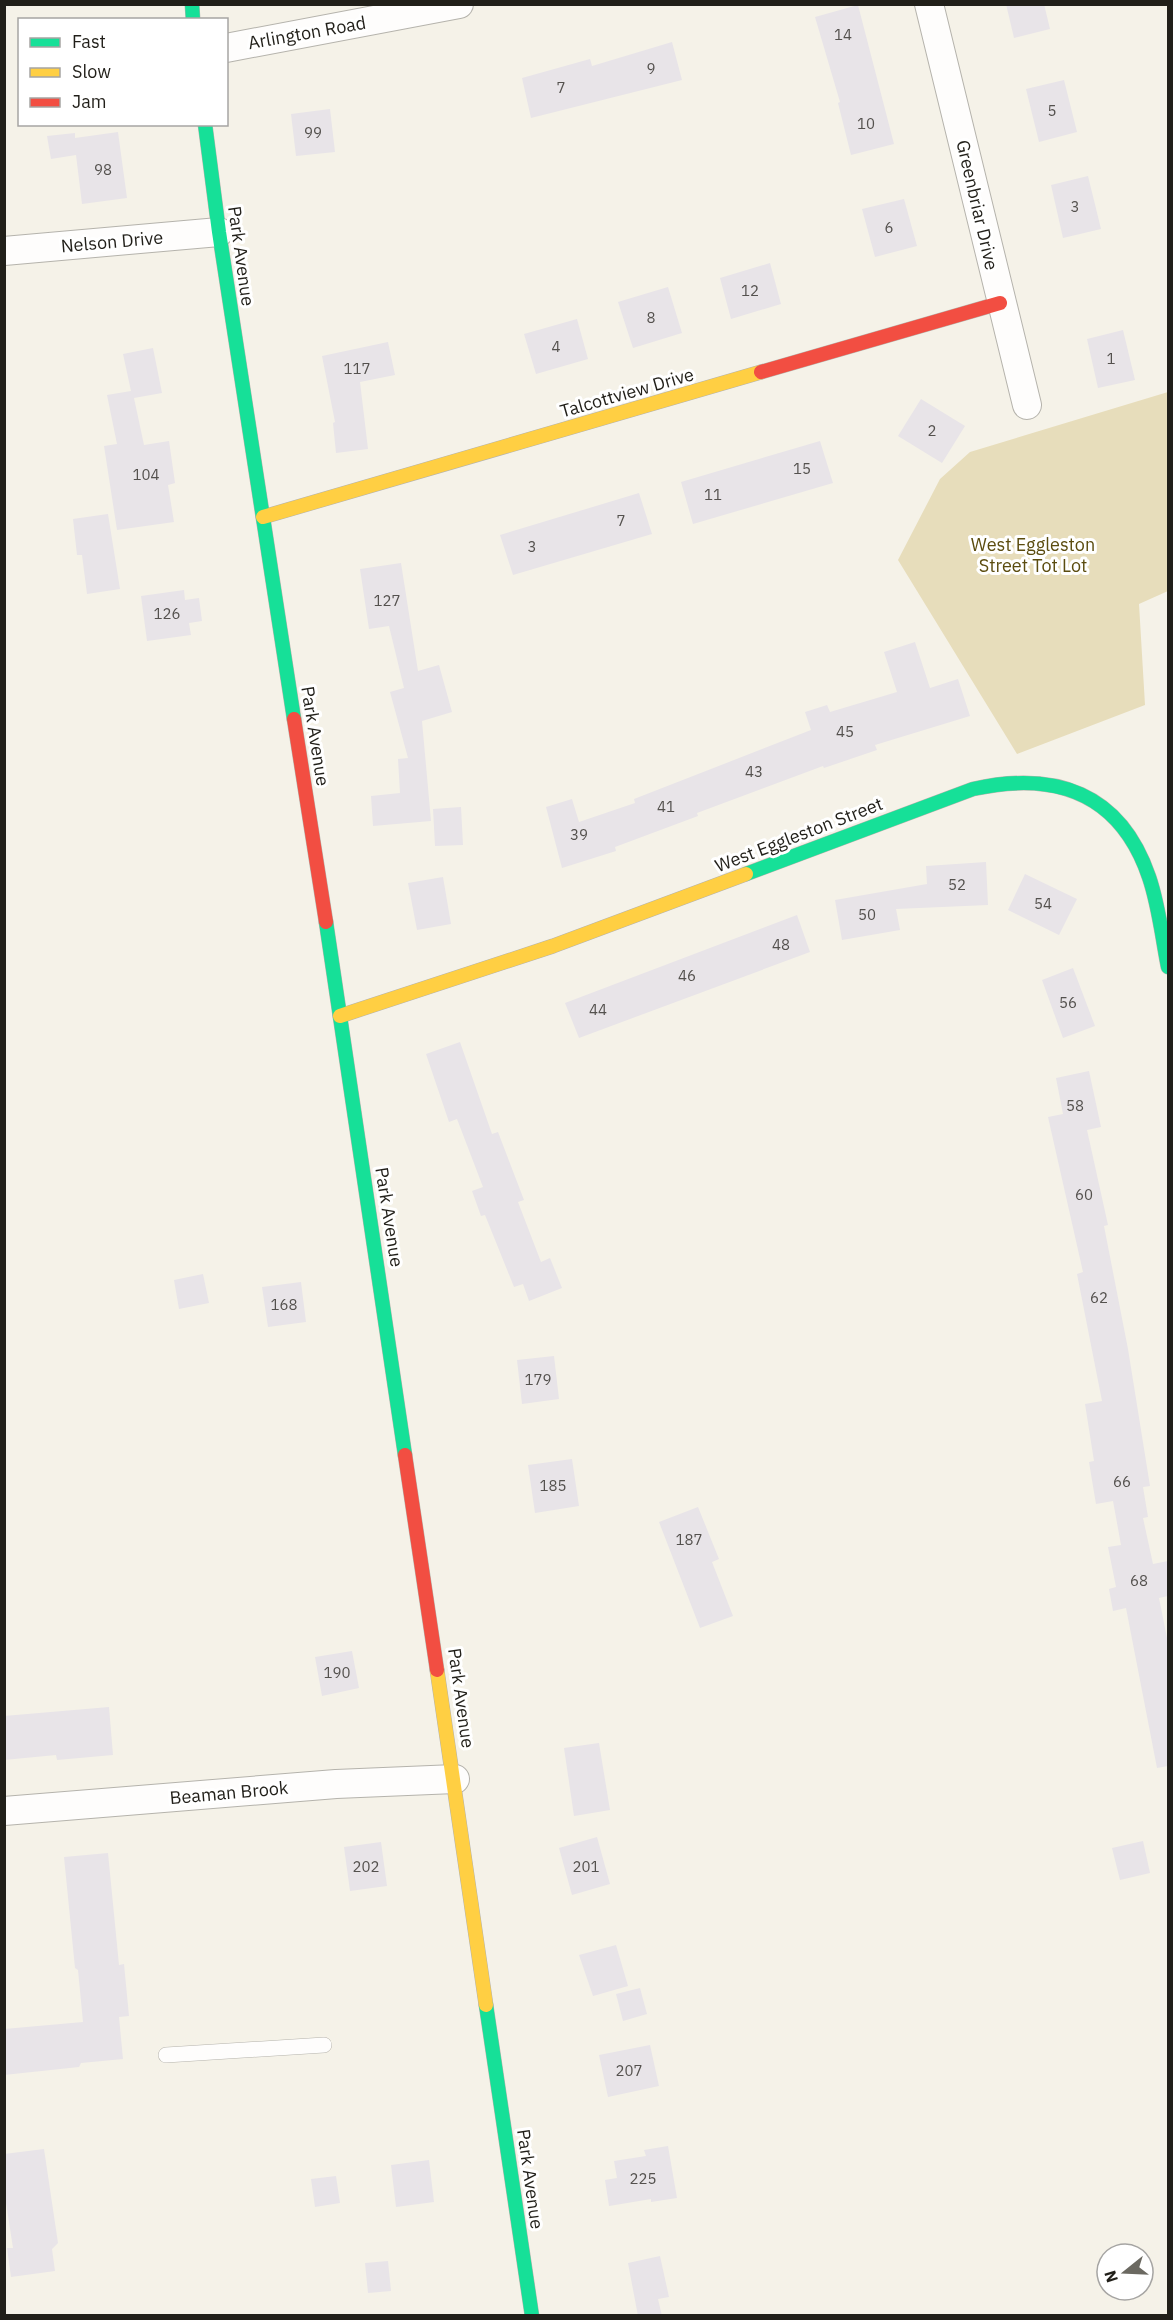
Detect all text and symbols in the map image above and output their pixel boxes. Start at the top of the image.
street label: Arlington Road [246,11,368,54]
legend [18,18,228,126]
house number: 14 [834,25,852,44]
text: Fast [72,30,106,53]
house number: 9 [646,59,656,78]
text: Slow [72,60,111,83]
house number: 7 [556,78,566,97]
text: Jam [72,90,107,113]
house number: 5 [1047,101,1057,120]
house number: 10 [857,114,875,133]
house number: 99 [304,123,322,142]
street label: Greenbriar Drive [951,138,1004,272]
house number: 98 [94,160,112,179]
house number: 3 [1070,197,1080,216]
street label: Park Avenue [223,204,260,308]
house number: 6 [884,218,894,237]
street label: Nelson Drive [60,226,164,257]
house number: 12 [741,281,759,300]
house number: 8 [646,308,656,327]
house number: 4 [551,337,561,356]
house number: 1 [1106,349,1116,368]
house number: 117 [343,359,371,378]
street label: Talcottview Drive [557,362,696,423]
house number: 2 [927,421,937,440]
house number: 15 [793,459,811,478]
house number: 104 [132,465,160,484]
house number: 11 [704,485,722,504]
house number: 7 [616,511,626,530]
park label: West Eggleston Street Tot Lot [971,533,1095,577]
house number: 3 [527,537,537,556]
house number: 127 [373,591,401,610]
house number: 126 [153,604,181,623]
street label: Park Avenue [296,684,335,788]
house number: 45 [836,722,854,741]
house number: 43 [745,762,763,781]
street label: West Eggleston Street [712,792,886,877]
house number: 41 [657,797,675,816]
house number: 39 [570,825,588,844]
house number: 52 [948,875,966,894]
house number: 54 [1034,894,1052,913]
house number: 50 [858,905,876,924]
house number: 48 [772,935,790,954]
house number: 46 [678,966,696,985]
house number: 56 [1059,993,1077,1012]
house number: 44 [589,1000,607,1019]
house number: 58 [1066,1096,1084,1115]
street label: Park Avenue [370,1165,409,1269]
house number: 60 [1075,1185,1093,1204]
house number: 62 [1090,1288,1108,1307]
house number: 168 [270,1295,298,1314]
house number: 179 [524,1370,552,1389]
house number: 66 [1113,1472,1131,1491]
house number: 185 [539,1476,567,1495]
house number: 187 [675,1530,703,1549]
house number: 68 [1130,1571,1148,1590]
street label: Park Avenue [443,1646,480,1750]
house number: 190 [323,1663,351,1682]
street label: Beaman Brook [169,1776,290,1809]
house number: 202 [352,1857,380,1876]
house number: 201 [572,1857,600,1876]
house number: 207 [615,2061,643,2080]
street label: Park Avenue [512,2127,549,2231]
house number: 225 [629,2169,657,2188]
north arrow [1095,2242,1155,2302]
text: N [1099,2268,1122,2285]

